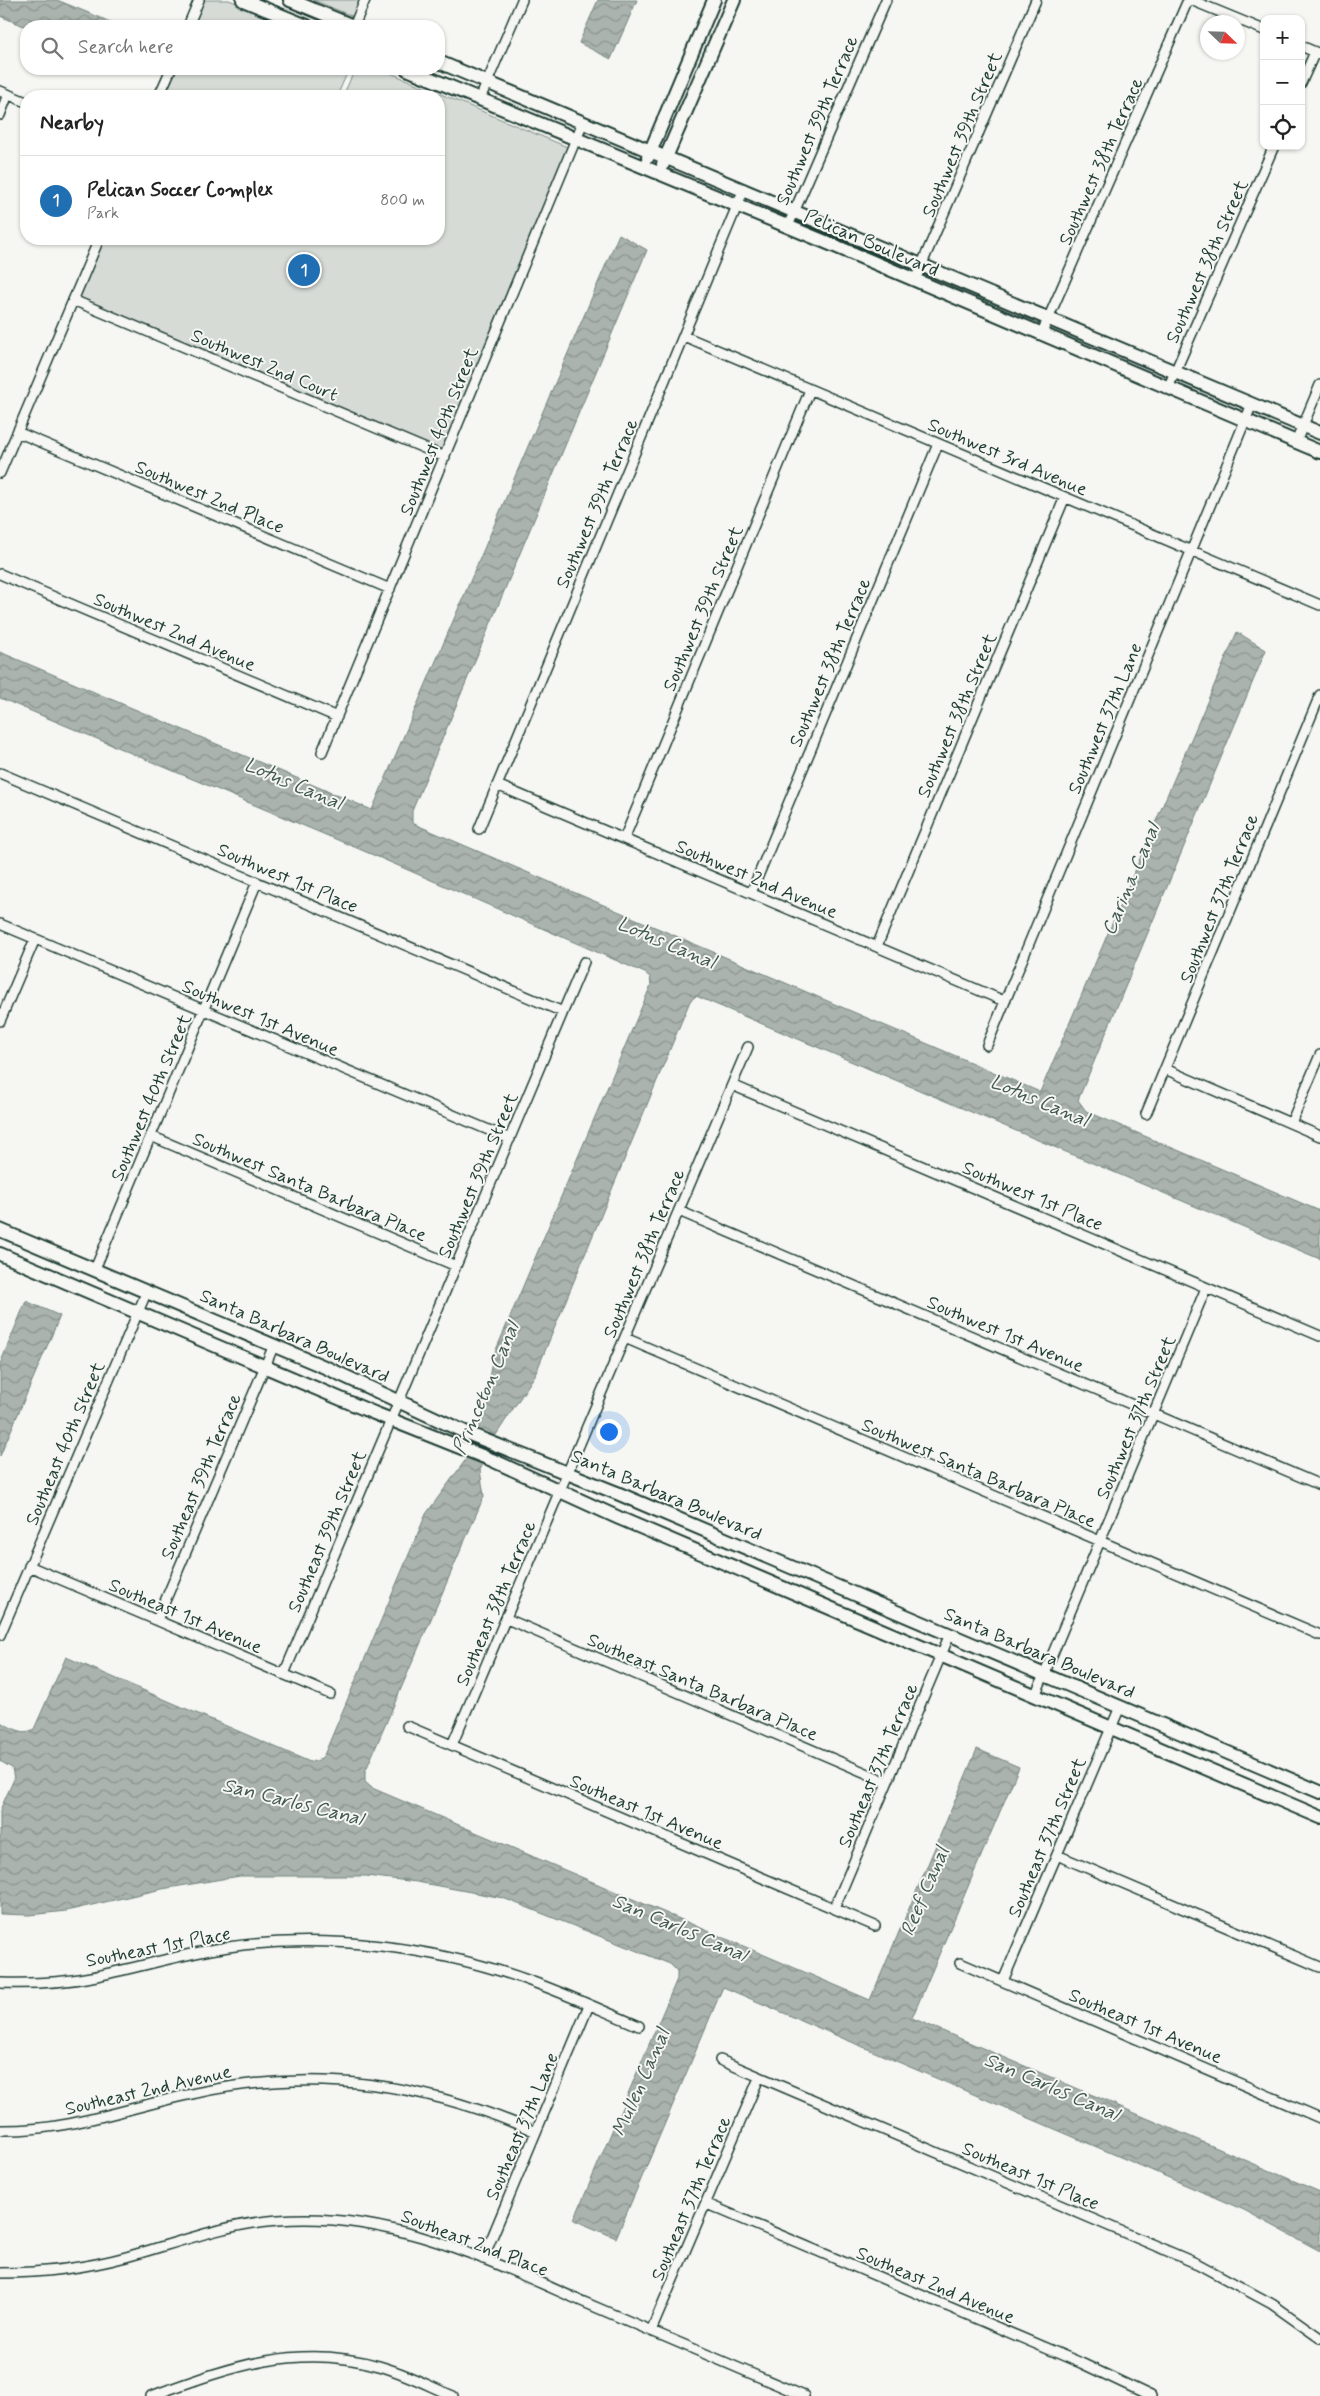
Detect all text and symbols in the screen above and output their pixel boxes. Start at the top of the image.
north arrow [1200,15,1245,60]
map controls [1260,15,1305,150]
button: + [1260,15,1305,60]
search box [20,20,445,75]
street label: Southwest 39th Terrace [770,32,864,209]
icon: search [38,34,66,62]
text: Search here [78,35,174,60]
street label: Southwest 39th Street [916,48,1009,221]
button: − [1260,60,1305,105]
street label: Southwest 38th Terrace [1053,74,1150,249]
button: locate [1260,105,1305,150]
text: Nearby [40,109,104,137]
street label: Southwest 38th Street [1160,176,1255,347]
text: Pelican Soccer Complex [87,178,273,203]
text: 1 [52,190,60,211]
text: 800 m [380,190,425,211]
text: Park [87,203,119,224]
street label: Pelican Boulevard [800,204,943,283]
pin: 1 [288,251,320,289]
street label: Southwest 2nd Court [187,323,342,408]
street label: Southwest 40th Street [394,344,485,519]
street label: Southwest 3rd Avenue [924,412,1091,502]
street label: Southwest 39th Terrace [550,415,644,592]
street label: Southwest 2nd Place [131,455,288,540]
street label: Southwest 39th Street [657,522,750,695]
street label: Southwest 38th Terrace [783,574,877,751]
street label: Southwest 2nd Avenue [89,587,259,678]
street label: Southwest 38th Street [911,629,1003,802]
street label: Southwest 37th Lane [1062,639,1149,798]
water label: Lotus Canal [240,751,348,818]
street label: Southwest 37th Terrace [1174,810,1265,987]
water label: Carina Canal [1096,817,1168,940]
street label: Southwest 2nd Avenue [671,834,841,925]
street label: Southwest 1st Place [213,837,362,919]
water label: Lotus Canal [613,910,721,977]
street label: Southwest 1st Avenue [178,974,343,1063]
street label: Southwest 40th Street [105,1010,198,1185]
water label: Lotus Canal [986,1068,1094,1135]
street label: Southwest 39th Street [432,1089,525,1262]
street label: Southwest Santa Barbara Place [188,1127,430,1248]
street label: Southwest 1st Place [958,1155,1107,1237]
street label: Southwest 38th Terrace [597,1165,691,1342]
street label: Santa Barbara Boulevard [196,1283,393,1390]
street label: Southwest 1st Avenue [923,1290,1088,1379]
water label: Princeton Canal [446,1316,528,1459]
street label: Southwest 37th Street [1091,1332,1182,1503]
street label: Southeast 40th Street [20,1358,111,1529]
street label: Southeast 39th Terrace [155,1390,248,1564]
street label: Southwest Santa Barbara Place [857,1413,1099,1534]
your location [596,1419,622,1445]
street label: Santa Barbara Boulevard [567,1444,766,1547]
street label: Southeast 39th Street [282,1447,373,1616]
street label: Southeast 38th Terrace [450,1517,543,1690]
street label: Southeast 1st Avenue [105,1573,266,1660]
street label: Santa Barbara Boulevard [940,1602,1139,1705]
street label: Southeast Santa Barbara Place [583,1627,822,1747]
street label: Southeast 37th Terrace [832,1679,924,1852]
street label: Southeast 37th Street [1002,1754,1092,1922]
street label: Southeast 1st Avenue [566,1769,727,1856]
water label: San Carlos Canal [220,1772,369,1834]
water label: Reef Canal [894,1841,957,1940]
water label: San Carlos Canal [608,1888,754,1970]
street label: Southeast 1st Place [84,1921,233,1974]
street label: Southeast 1st Avenue [1065,1983,1226,2070]
water label: Mullen Canal [606,2023,678,2141]
water label: San Carlos Canal [980,2047,1126,2129]
street label: Southeast 37th Lane [480,2049,565,2204]
street label: Southeast 2nd Avenue [63,2059,234,2122]
street label: Southeast 37th Terrace [645,2112,737,2285]
street label: Southeast 1st Place [958,2136,1103,2217]
street label: Southeast 2nd Place [397,2204,552,2283]
street label: Southeast 2nd Avenue [852,2241,1019,2330]

